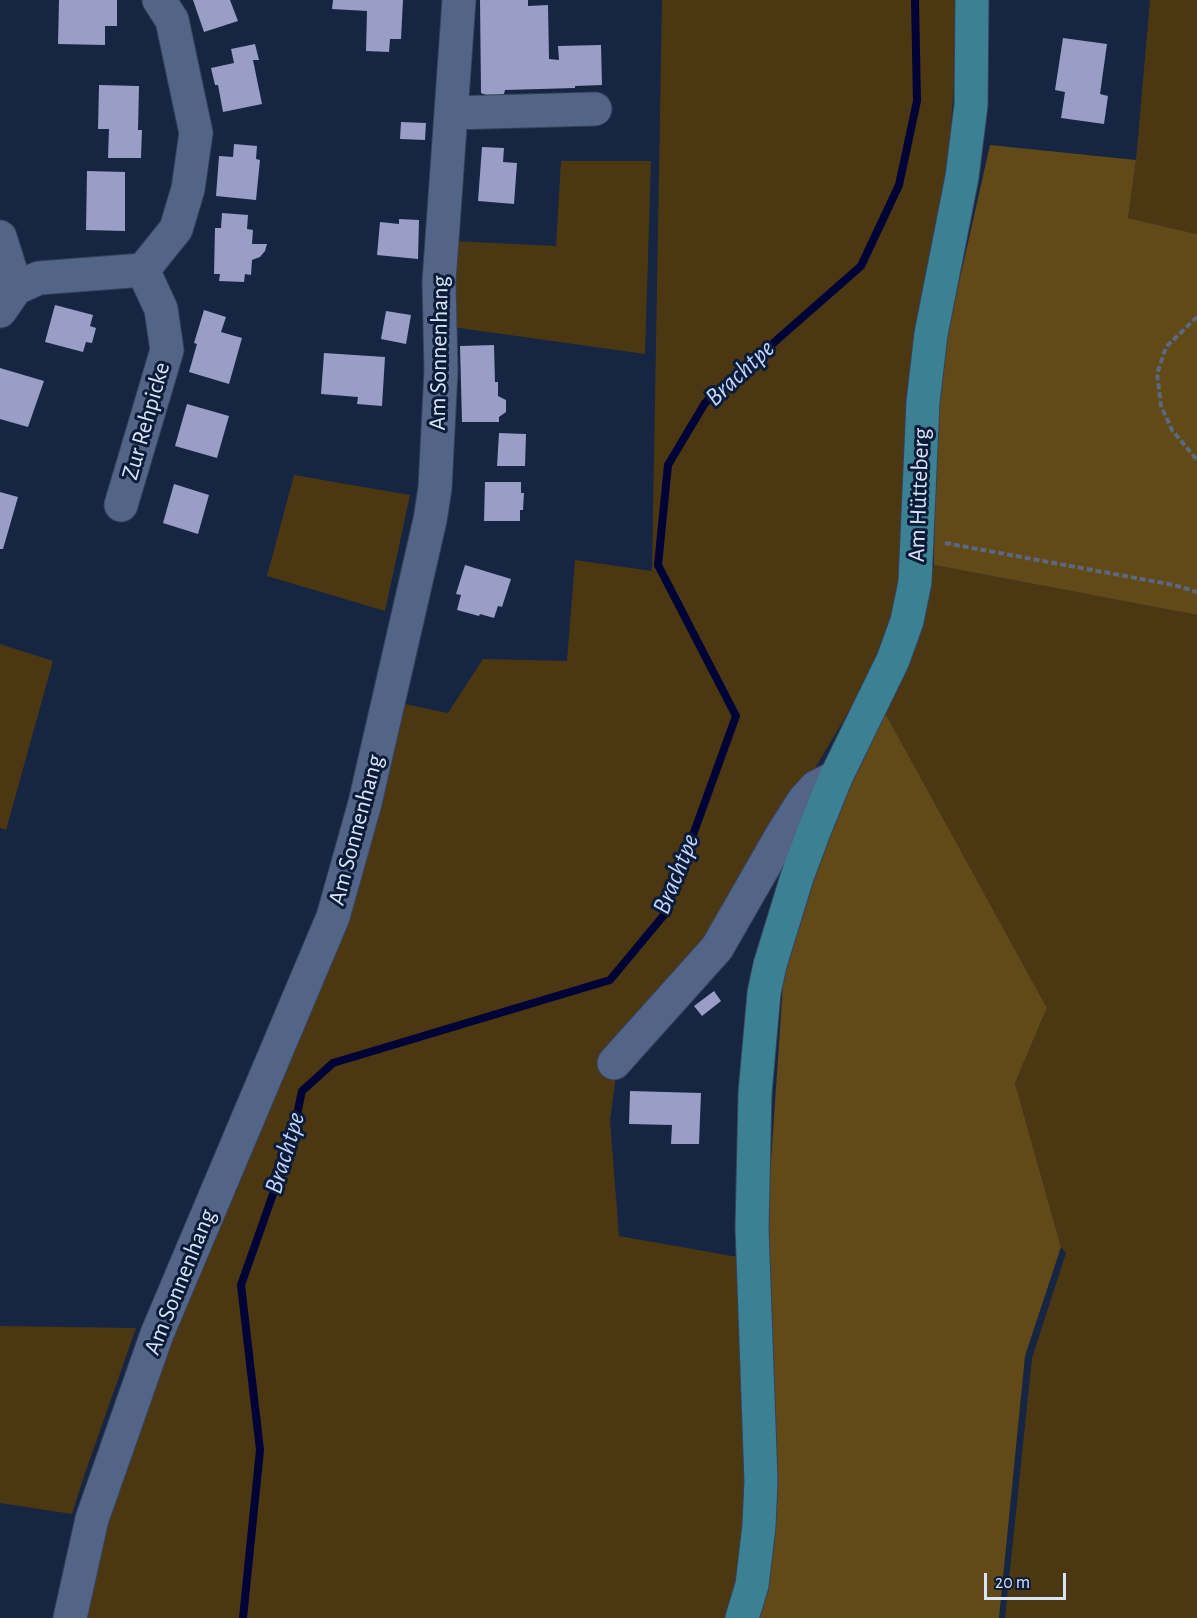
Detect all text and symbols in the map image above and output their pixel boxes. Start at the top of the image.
street label: Am Sonnenhang [423,275,455,431]
water label: Brachtpe [699,333,781,413]
street label: Zur Rehpicke [115,359,177,483]
street label: Am Hütteberg [902,427,936,563]
street label: Am Sonnenhang [322,752,390,908]
water label: Brachtpe [646,829,706,919]
water label: Brachtpe [258,1108,312,1198]
street label: Am Sonnenhang [138,1205,222,1359]
scale bar [987,1561,1070,1599]
text: 20 m [995,1574,1030,1592]

